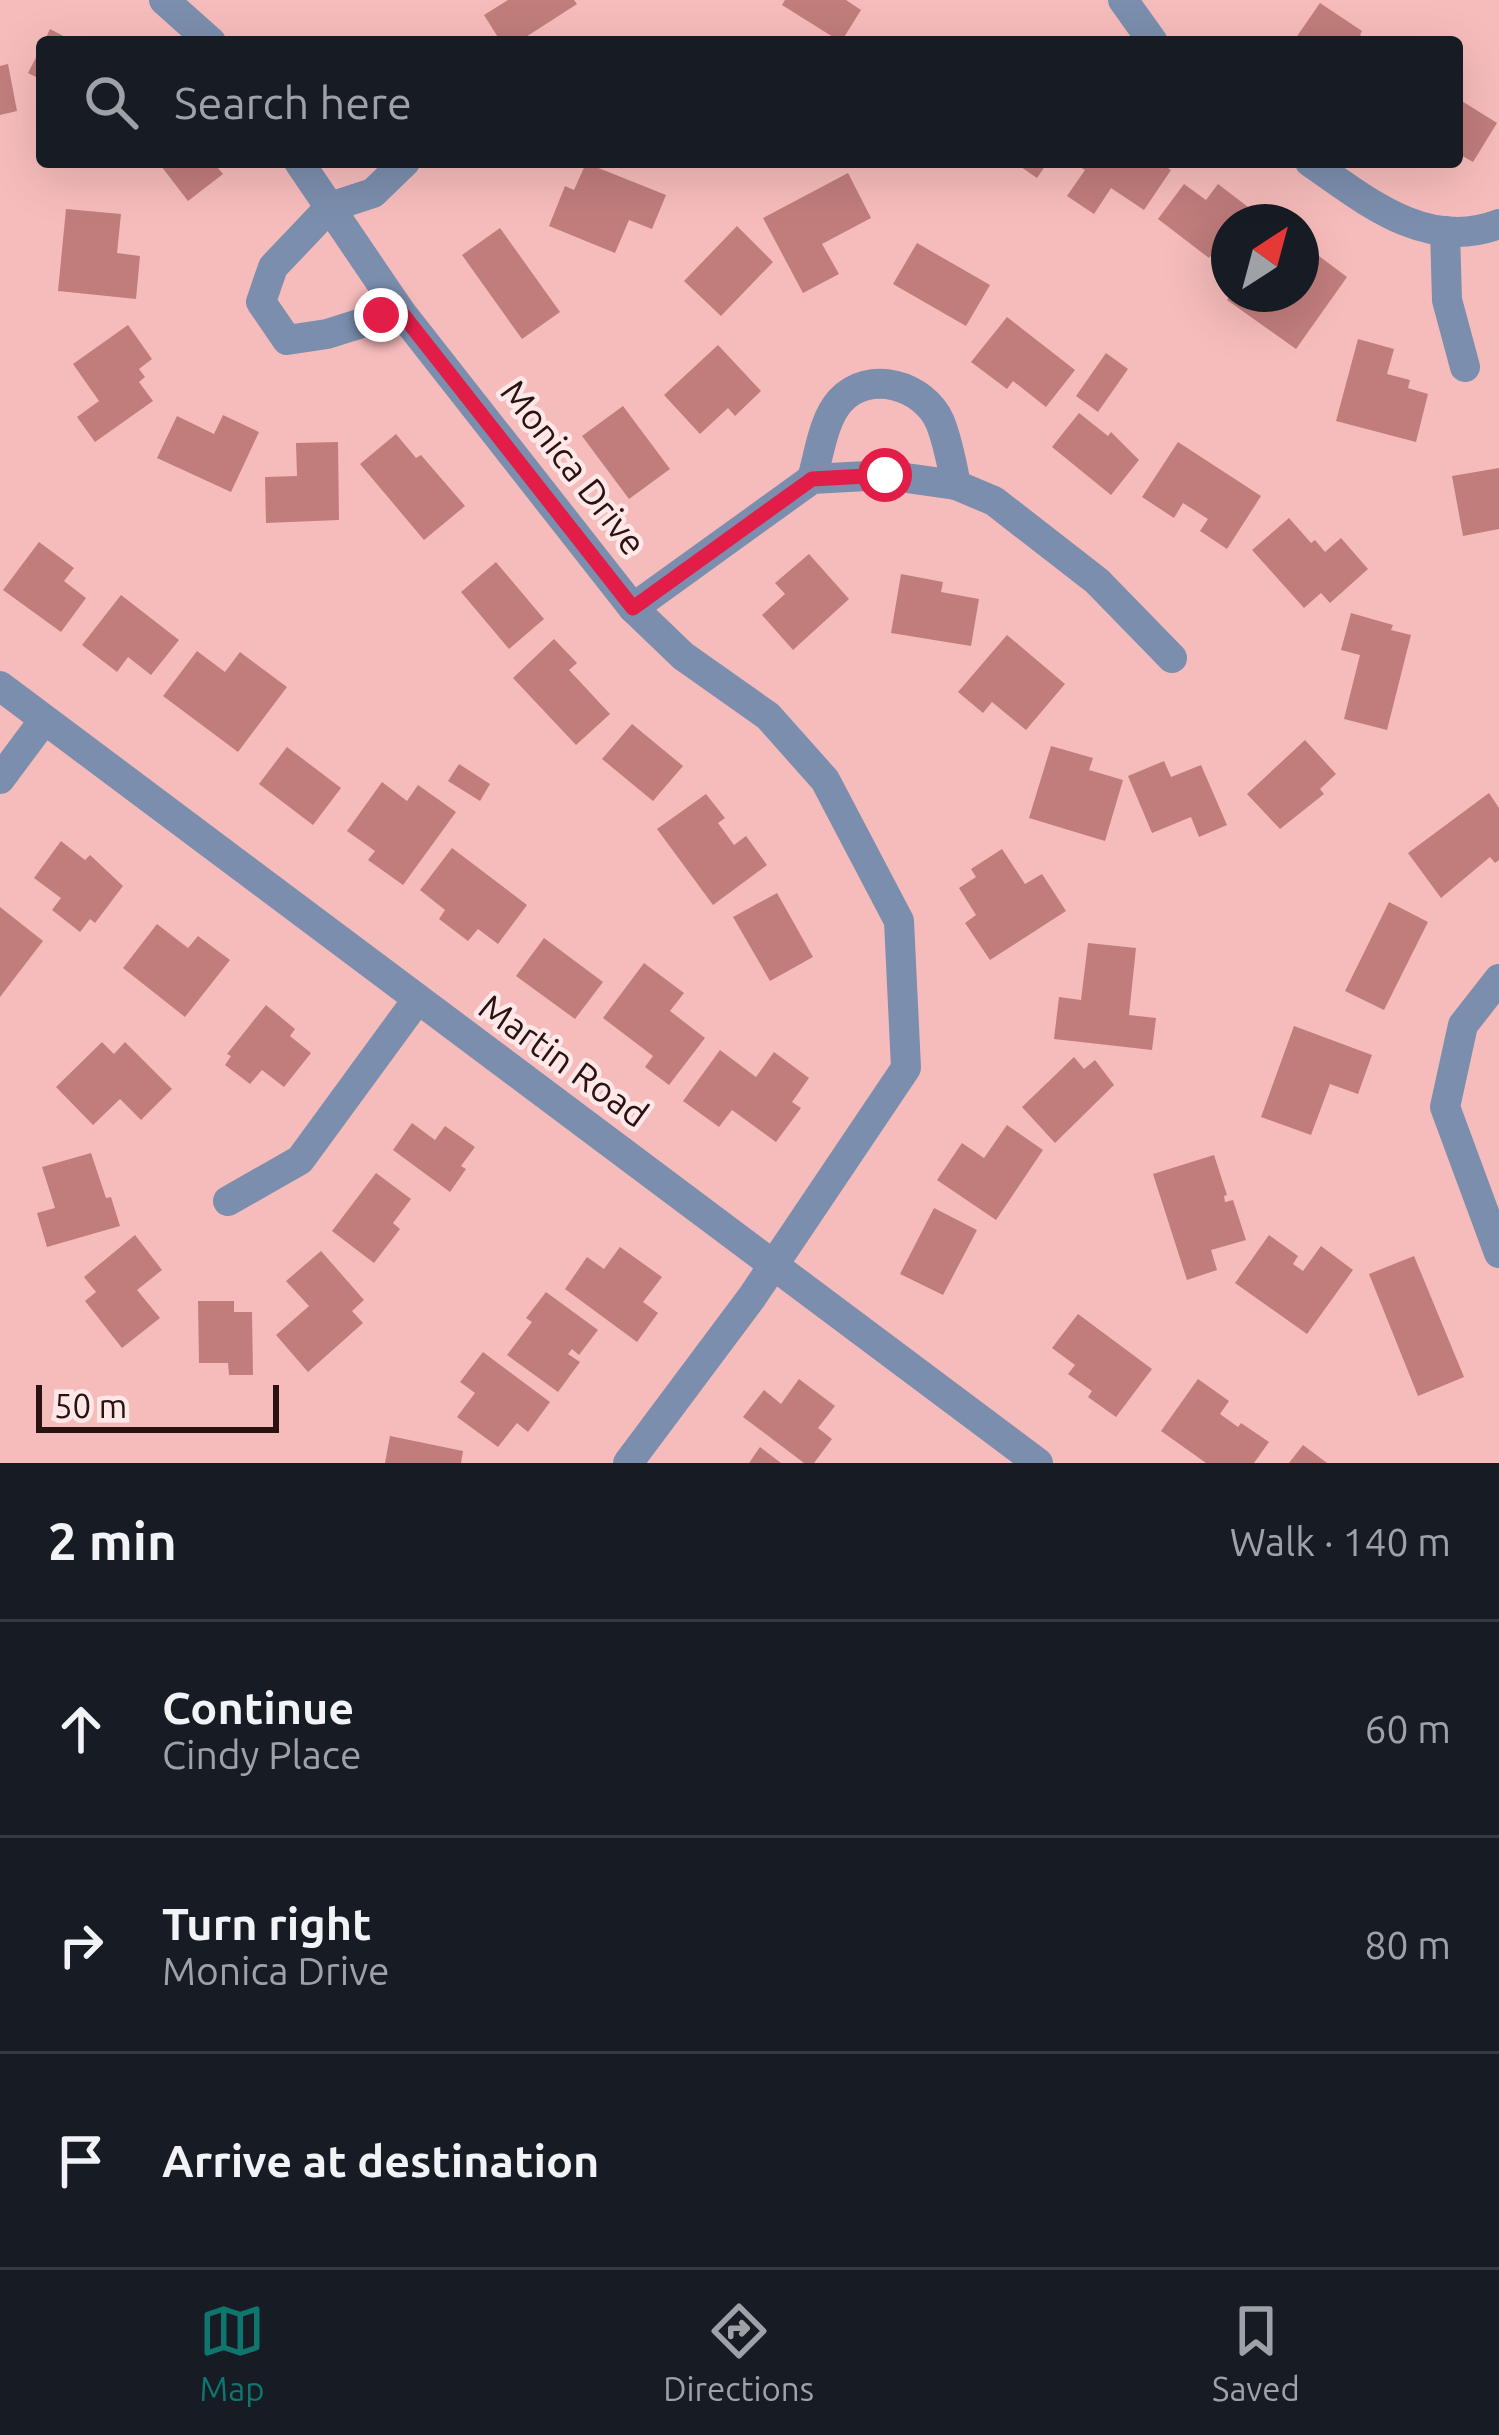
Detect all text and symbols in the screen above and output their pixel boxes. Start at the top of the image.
search box [36,36,1463,168]
icon: search [78,69,144,135]
text: Search here [174,77,412,128]
north arrow [1211,204,1319,312]
route end [354,288,408,342]
street label: Monica Drive [493,372,655,562]
route start [858,448,912,502]
street label: Martin Road [472,985,656,1135]
scale bar [36,1379,279,1432]
text: 50 m [54,1387,127,1424]
text: 2 min [48,1512,177,1570]
text: Walk · 140 m [1230,1520,1451,1563]
text: Continue [162,1682,354,1733]
icon: ahead [48,1696,114,1762]
text: 60 m [1364,1707,1451,1750]
text: Cindy Place [162,1733,361,1776]
text: Turn right [162,1898,371,1949]
icon: right [48,1912,114,1978]
text: 80 m [1364,1923,1451,1966]
text: Monica Drive [162,1949,390,1992]
icon: arrive [48,2128,114,2194]
text: Arrive at destination [162,2135,599,2186]
tab: Map [199,2298,265,2407]
tab: Directions [663,2298,814,2407]
tab: Saved [1212,2298,1300,2407]

